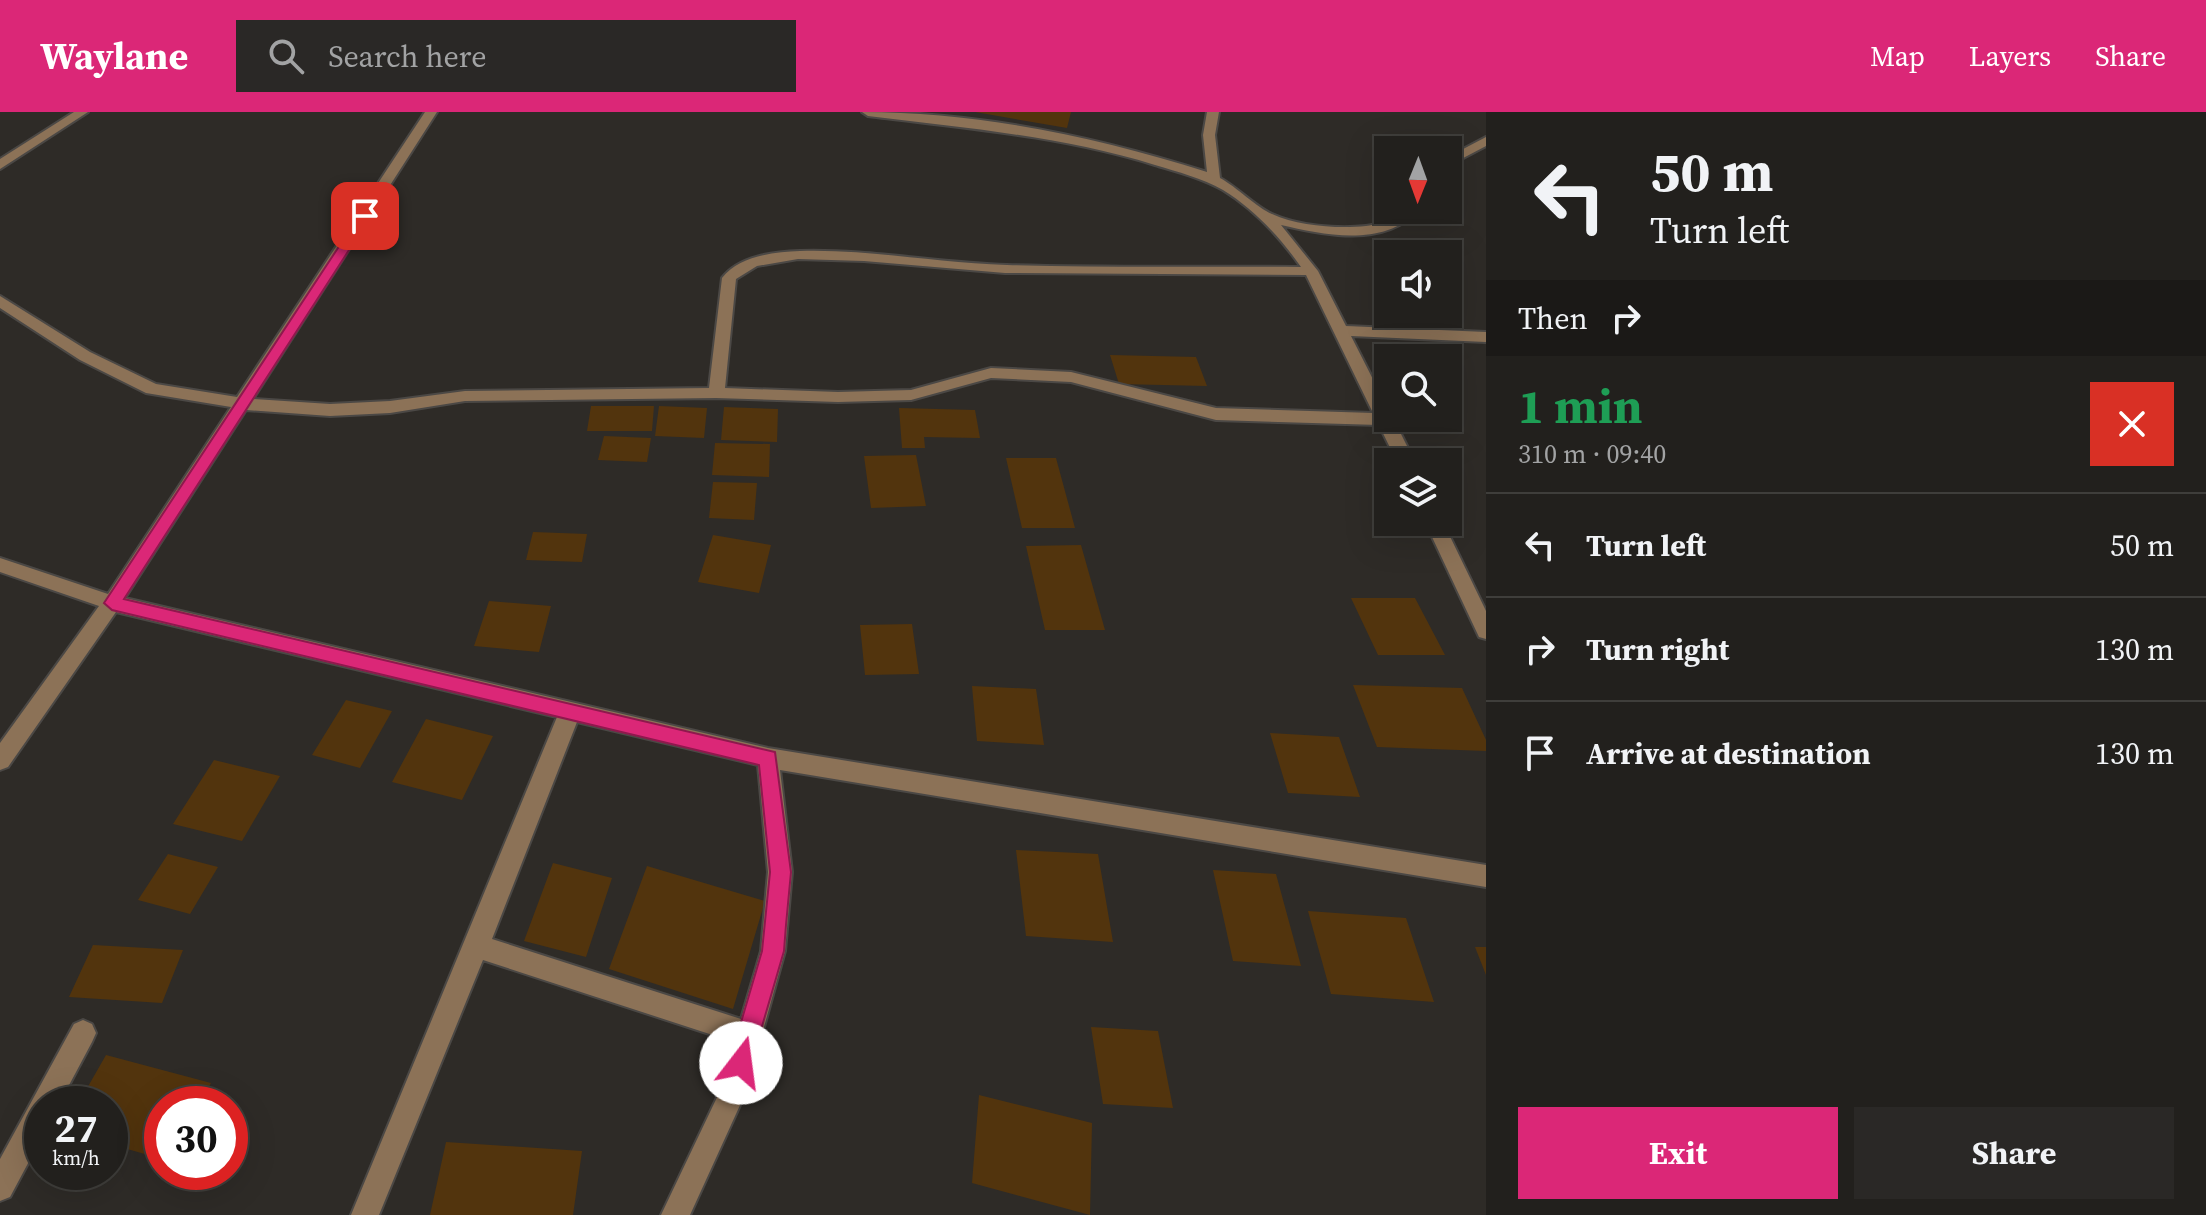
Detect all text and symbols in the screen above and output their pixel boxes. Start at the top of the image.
search box [236,20,796,92]
text: Waylane [40,30,188,82]
icon: search [264,34,308,78]
text: Search here [328,36,486,77]
text: Map [1870,37,1925,75]
text: Layers [1969,37,2051,75]
text: Share [2095,37,2166,75]
text: 50 m [1650,133,1773,210]
north arrow [1374,136,1462,224]
map controls [1374,136,1462,536]
icon: left [1518,144,1622,248]
pin [331,182,399,250]
icon: arrive [343,194,387,238]
text: Turn left [1650,206,1789,255]
button: sound [1374,240,1462,328]
icon: right [1604,296,1648,340]
text: Then [1518,298,1588,339]
button: search [1374,344,1462,432]
text: 1 min [1518,373,1643,439]
button: close [2090,382,2174,466]
text: 310 m · 09:40 [1518,436,1666,472]
button: layers [1374,448,1462,536]
icon: left [1518,523,1562,567]
text: Turn left [1586,525,1706,566]
text: 50 m [2110,525,2174,566]
icon: right [1518,627,1562,671]
text: Turn right [1586,629,1729,670]
text: 130 m [2095,629,2174,670]
icon: arrive [1518,731,1562,775]
text: Arrive at destination [1586,733,1871,774]
text: 130 m [2095,733,2174,774]
position arrow [699,1021,783,1105]
speed limit sign: 30 [144,1086,248,1190]
text: 27 [54,1101,98,1155]
button: Exit [1518,1107,1838,1199]
button: Share [1854,1107,2174,1199]
text: km/h [52,1144,100,1172]

